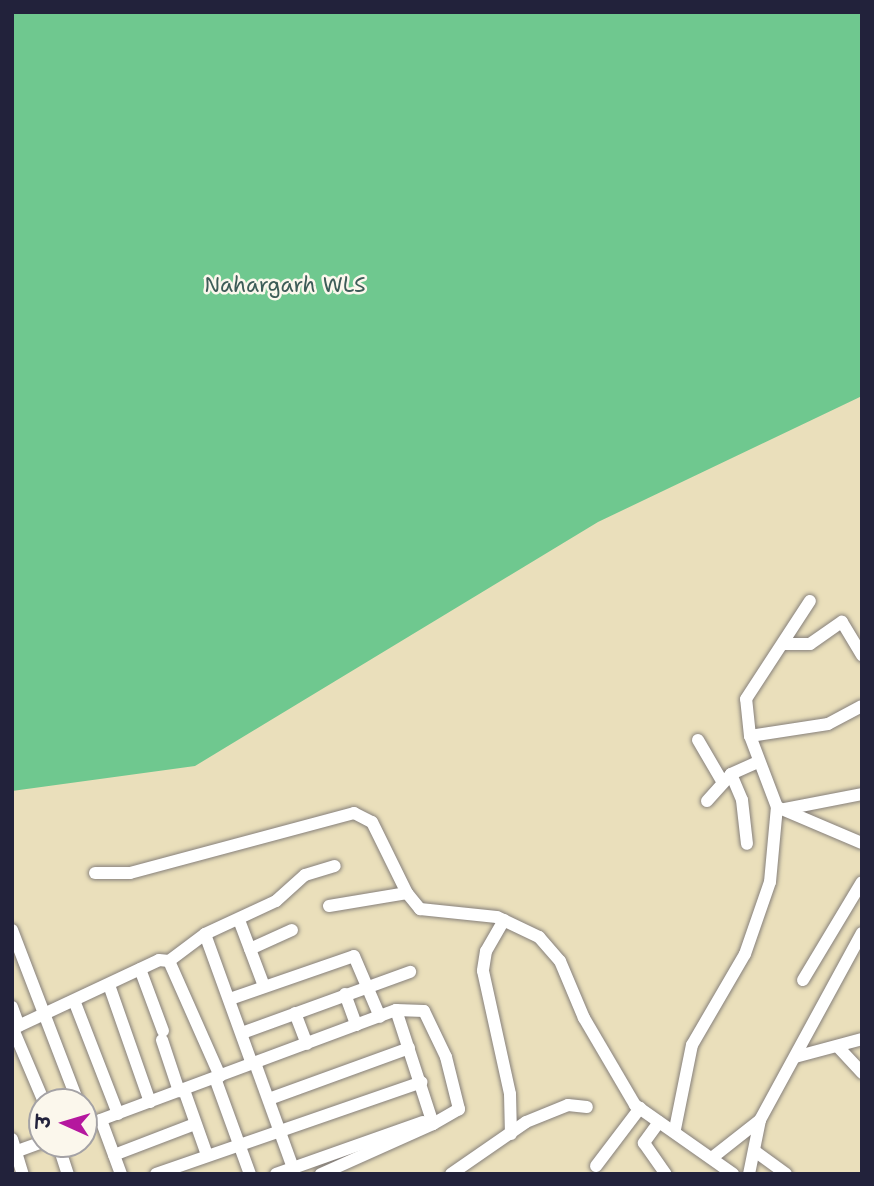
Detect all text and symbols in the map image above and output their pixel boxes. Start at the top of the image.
park label: Nahargarh WLS [204,272,366,298]
north arrow [28,1088,98,1158]
text: उ [31,1114,56,1129]

